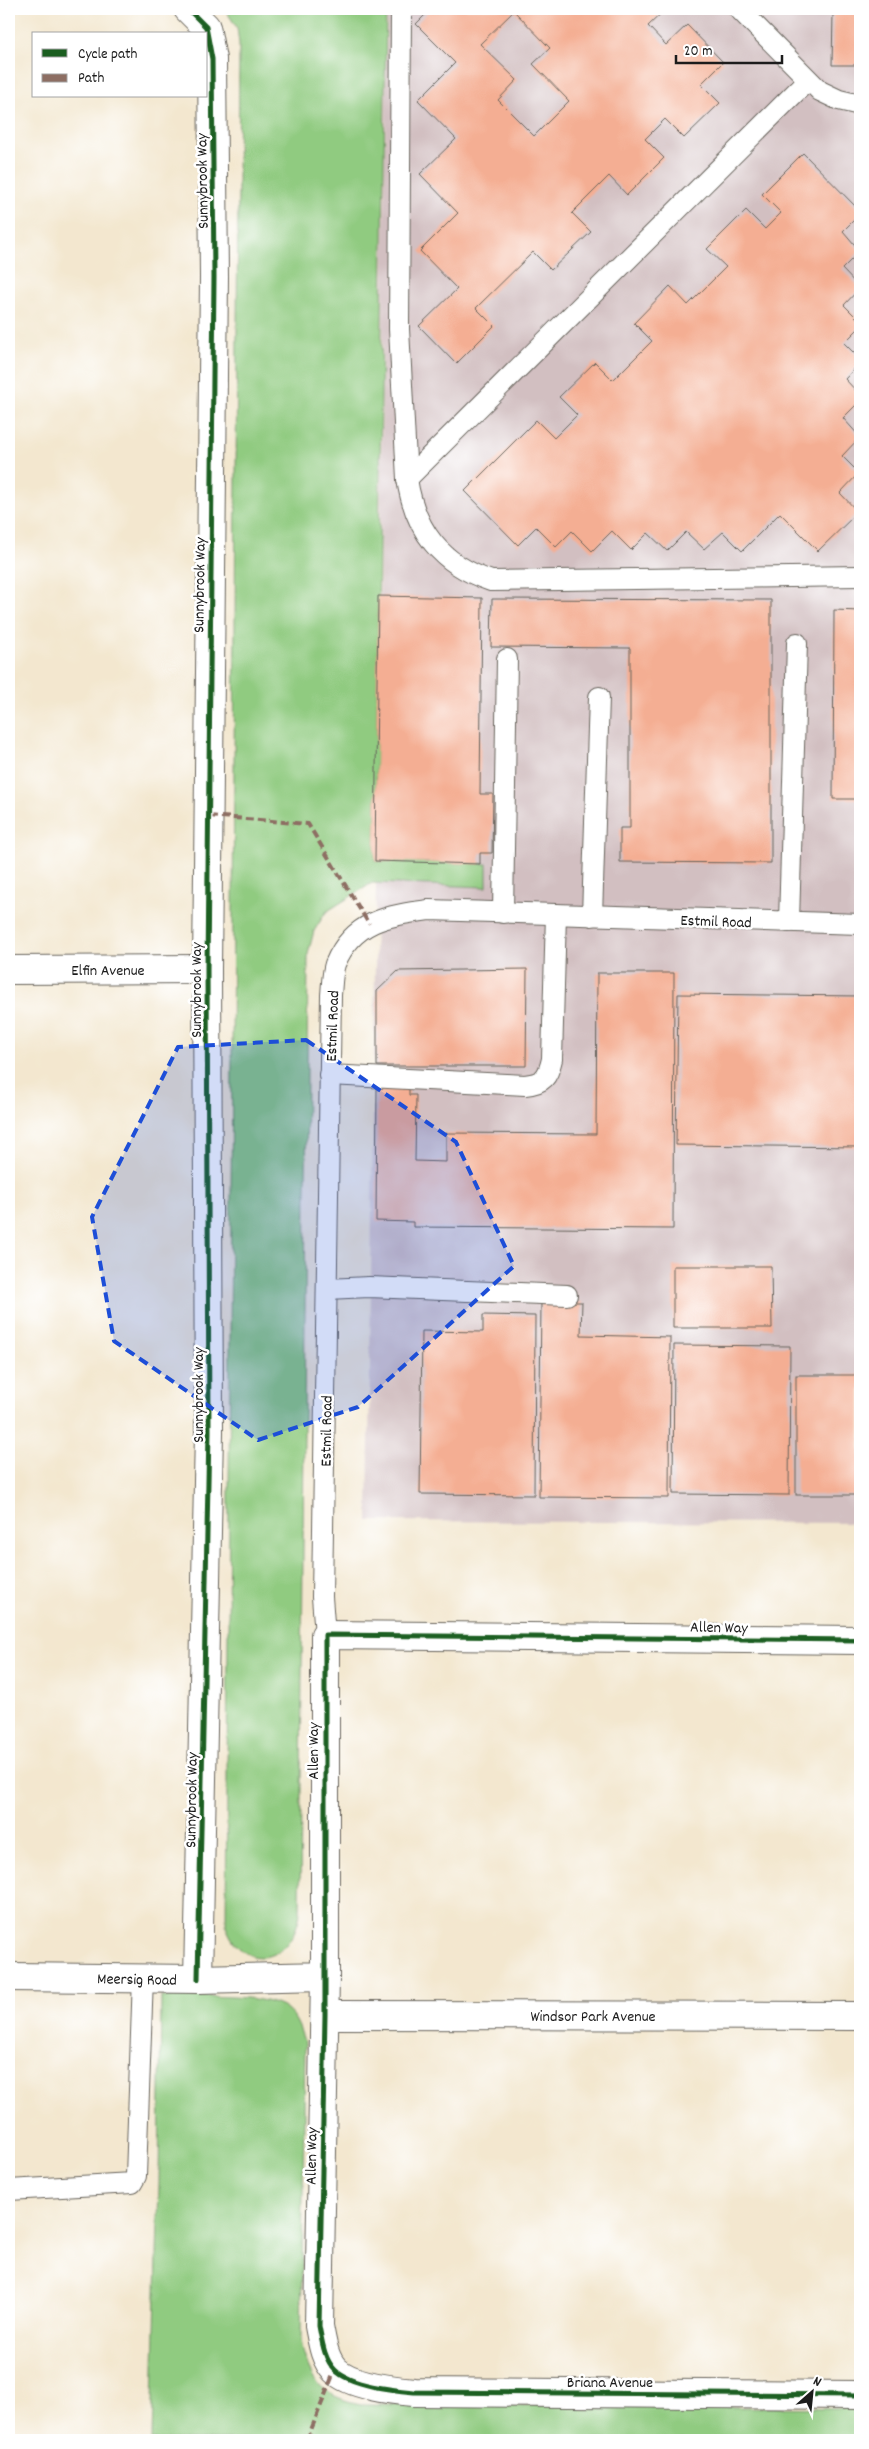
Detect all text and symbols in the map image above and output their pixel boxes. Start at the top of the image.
legend [32,32,208,98]
scale bar [676,32,783,64]
text: 20 m [684,41,712,63]
text: Cycle path [78,44,138,66]
text: Path [78,68,104,90]
street label: Sunnybrook Way [191,132,216,229]
street label: Sunnybrook Way [188,536,213,633]
street label: Estmil Road [680,910,752,935]
street label: Sunnybrook Way [186,942,209,1038]
street label: Elfin Avenue [71,960,145,983]
street label: Estmil Road [321,990,346,1062]
street label: Sunnybrook Way [188,1347,211,1443]
street label: Estmil Road [315,1395,340,1467]
street label: Allen Way [690,1616,748,1641]
street label: Allen Way [303,1722,326,1780]
street label: Sunnybrook Way [180,1751,205,1848]
street label: Meersig Road [97,1968,177,1993]
street label: Windsor Park Avenue [530,2006,656,2029]
street label: Allen Way [300,2127,325,2185]
north arrow [786,2366,836,2416]
street label: Briana Avenue [567,2372,653,2395]
text: N [809,2372,825,2393]

